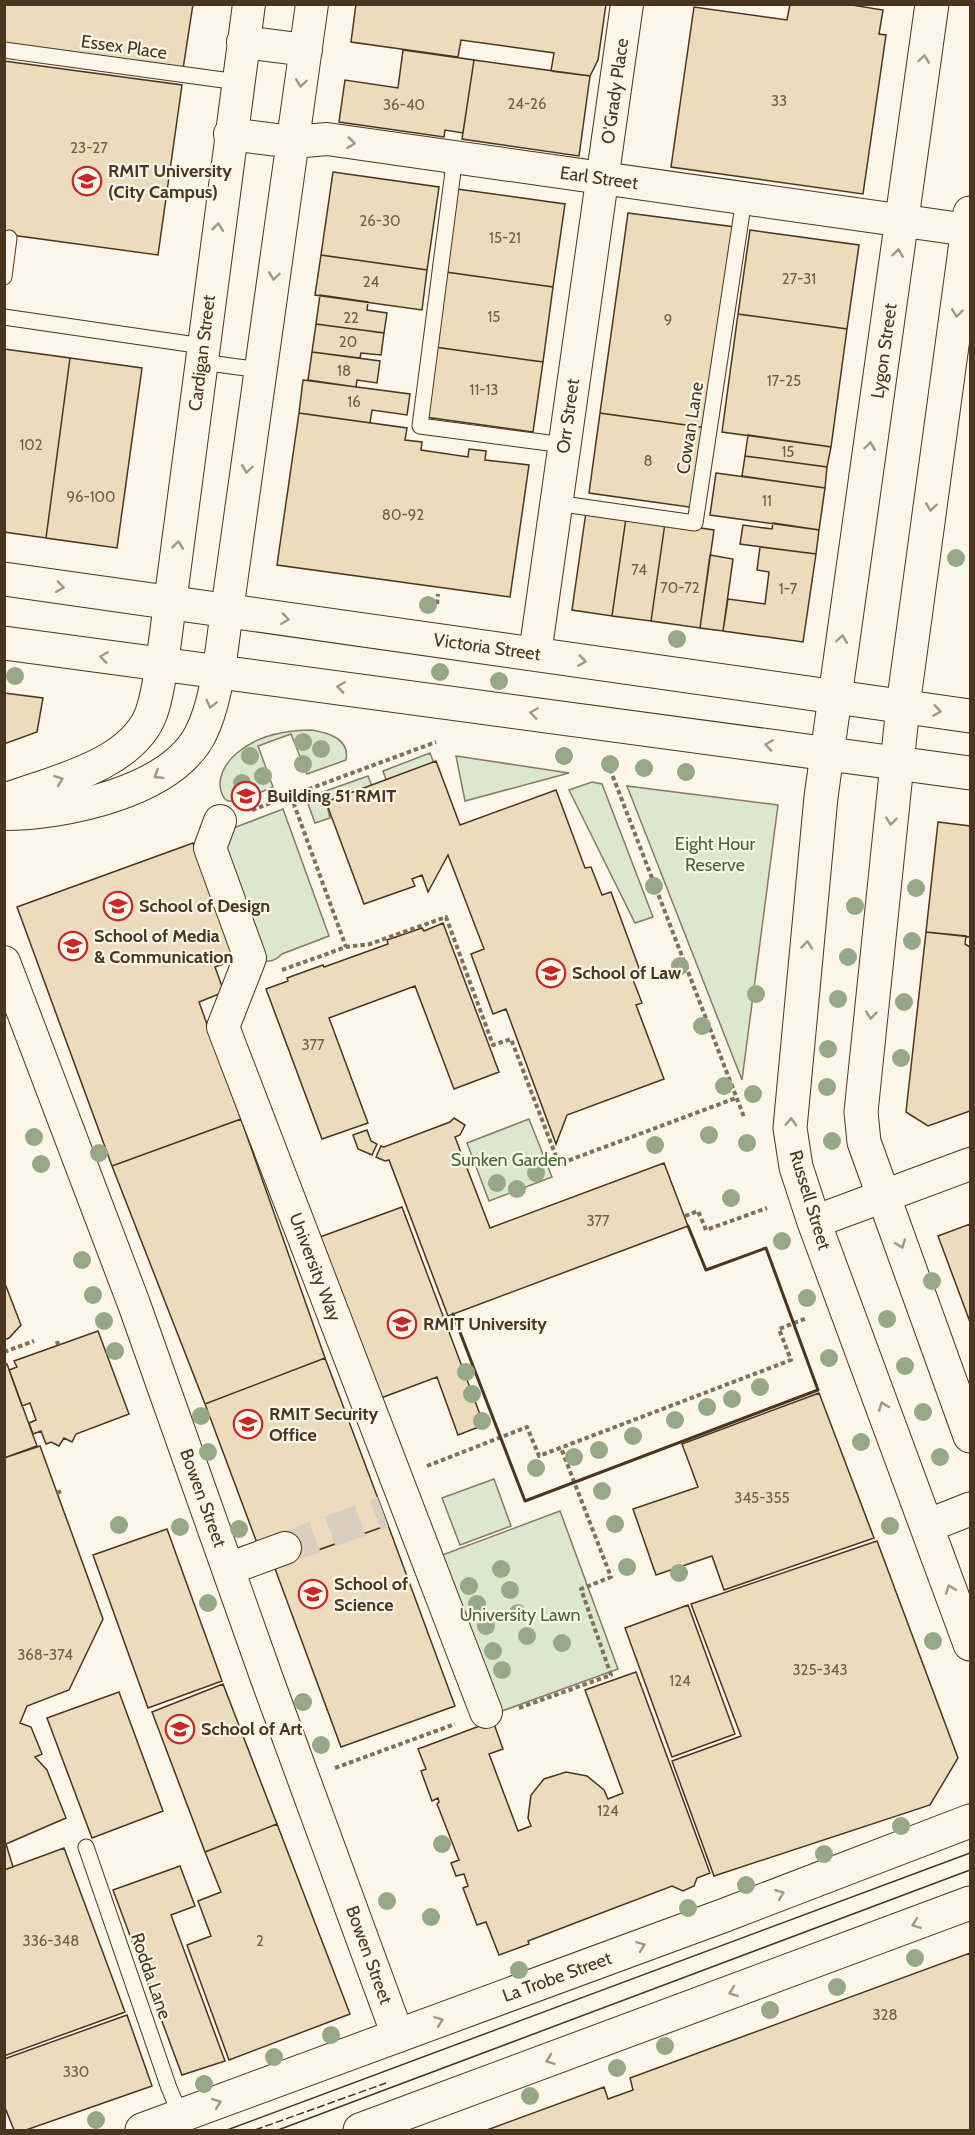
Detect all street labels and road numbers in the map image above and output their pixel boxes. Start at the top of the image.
street label: Essex Place [79,30,169,64]
street label: O'Grady Place [597,37,633,145]
street label: Earl Street [558,162,640,194]
street label: Cardigan Street [184,294,220,412]
street label: Lygon Street [866,302,902,400]
street label: Orr Street [552,377,584,455]
street label: Cowan Lane [672,380,708,476]
street label: Victoria Street [432,629,542,665]
street label: Russell Street [784,1148,836,1252]
street label: University Way [284,1210,346,1324]
street label: Bowen Street [175,1446,231,1550]
street label: Bowen Street [341,1903,397,2007]
street label: Rodda Lane [126,1930,176,2022]
street label: La Trobe Street [499,1947,615,2007]

